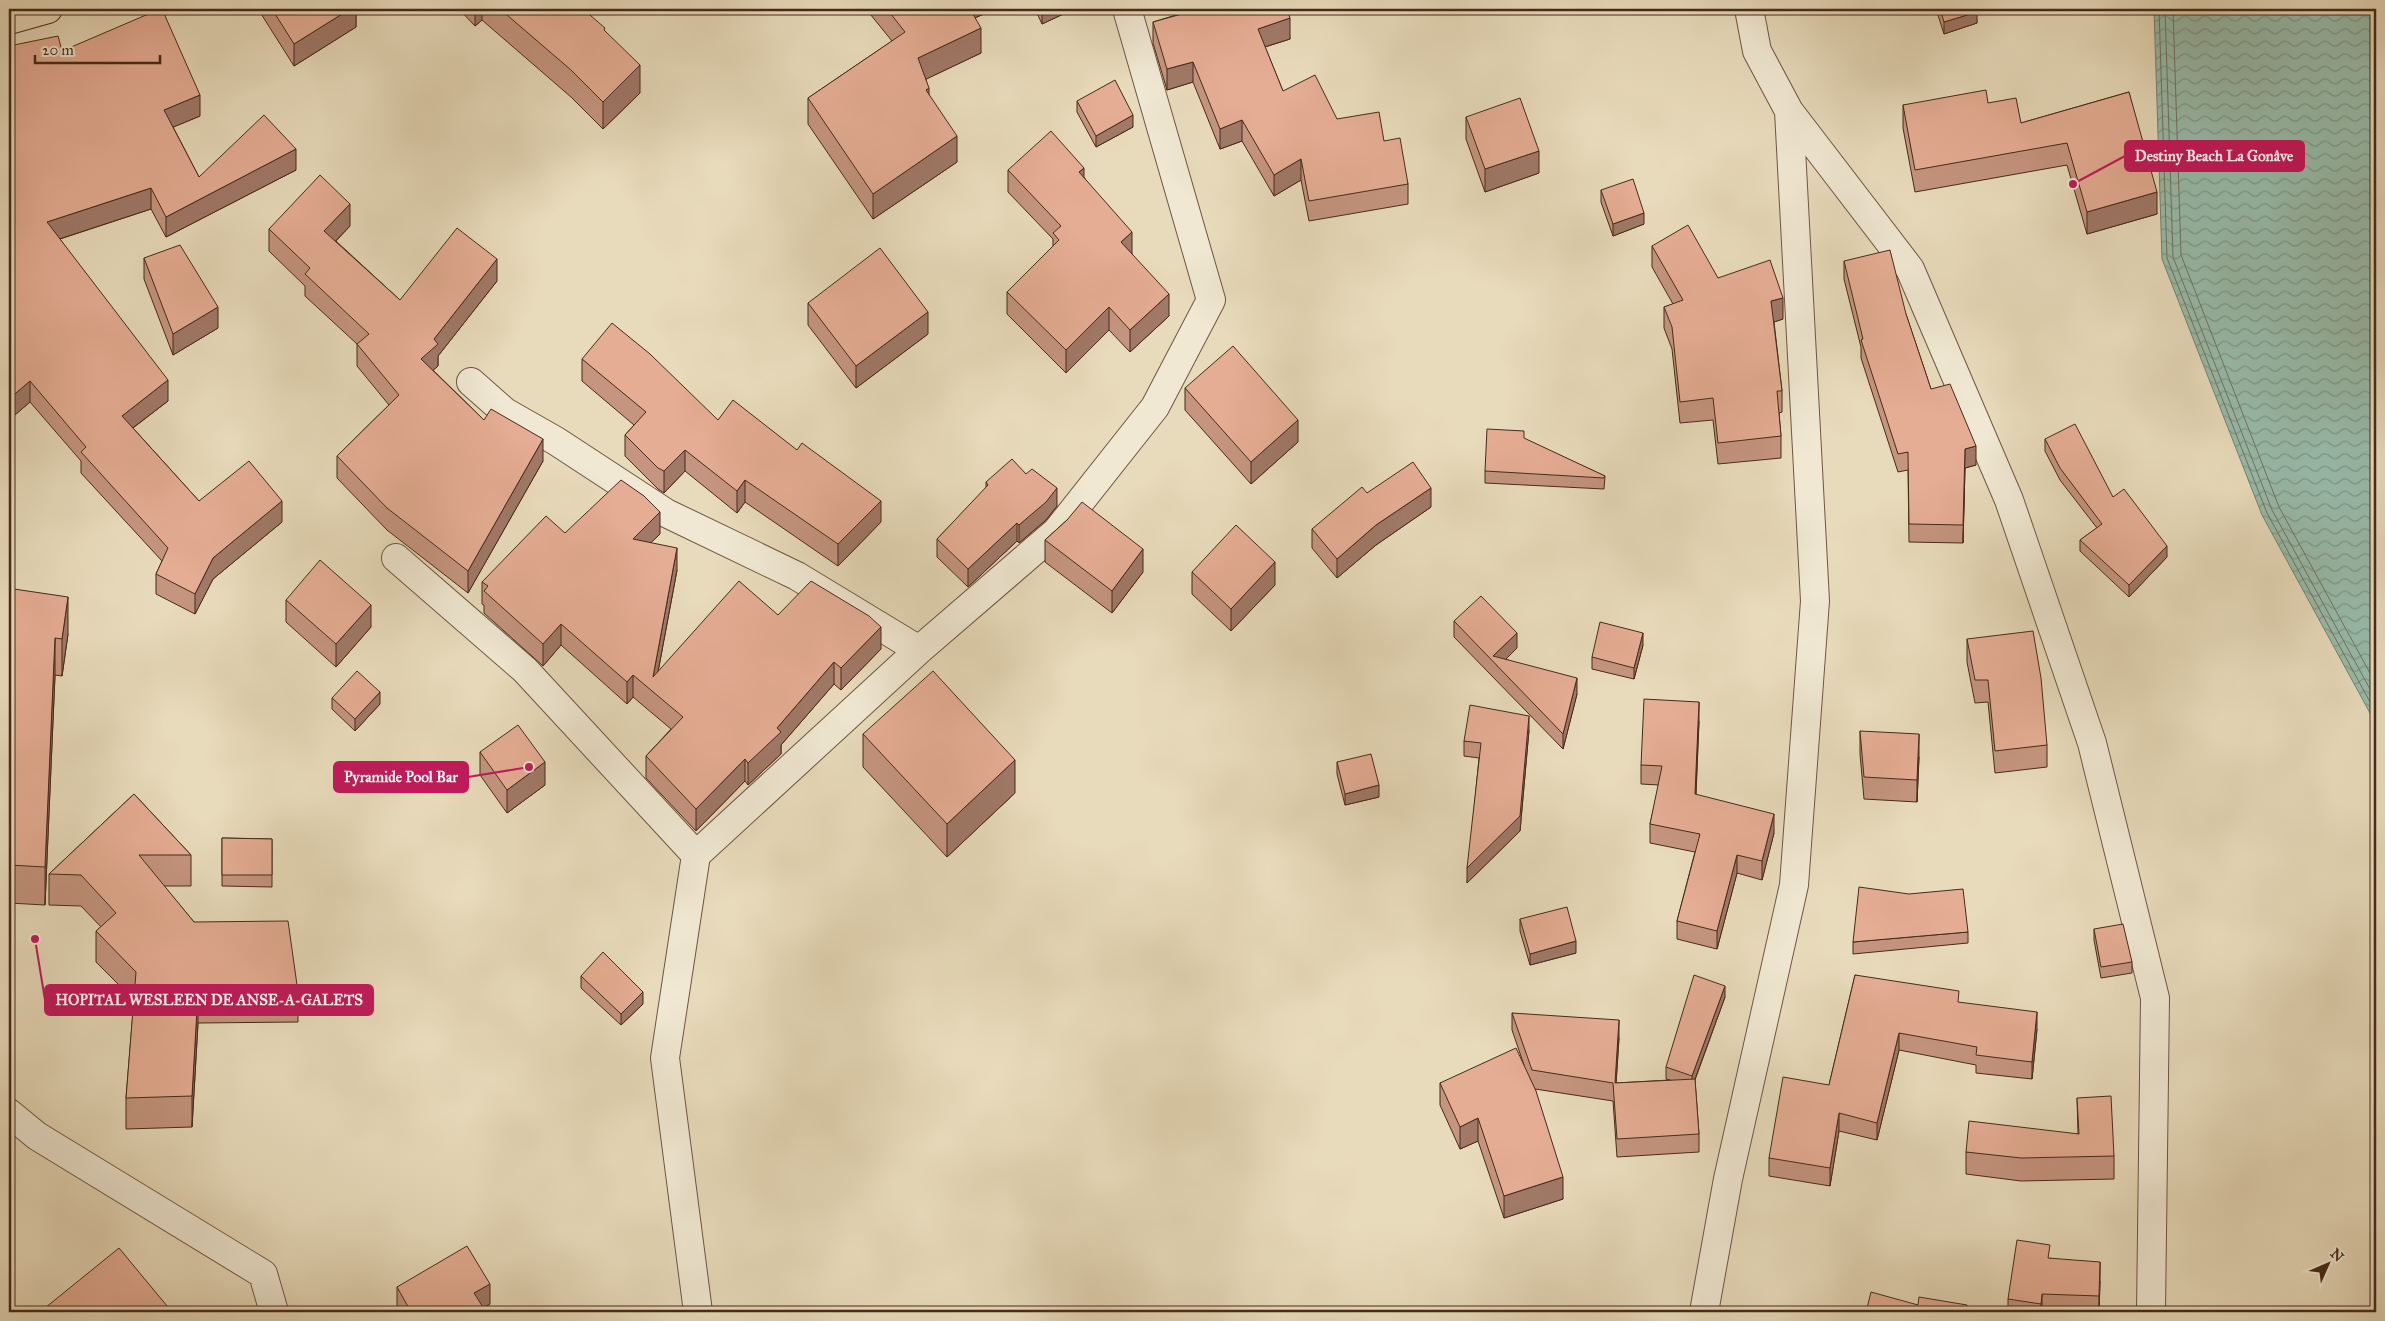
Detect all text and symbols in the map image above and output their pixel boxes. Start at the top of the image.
scale bar [35,32,160,64]
text: 20 m [42,41,74,59]
callout: Destiny Beach La Gonâve [2125,141,2304,171]
text: Destiny Beach La Gonâve [2135,147,2294,166]
callout: Pyramide Pool Bar [334,762,468,792]
text: Pyramide Pool Bar [344,768,458,787]
callout: HOPITAL WESLEEN DE ANSE-A-GALETS [45,985,373,1015]
text: HOPITAL WESLEEN DE ANSE-A-GALETS [55,991,363,1009]
north arrow [2302,1238,2352,1288]
text: N [2327,1245,2347,1265]

